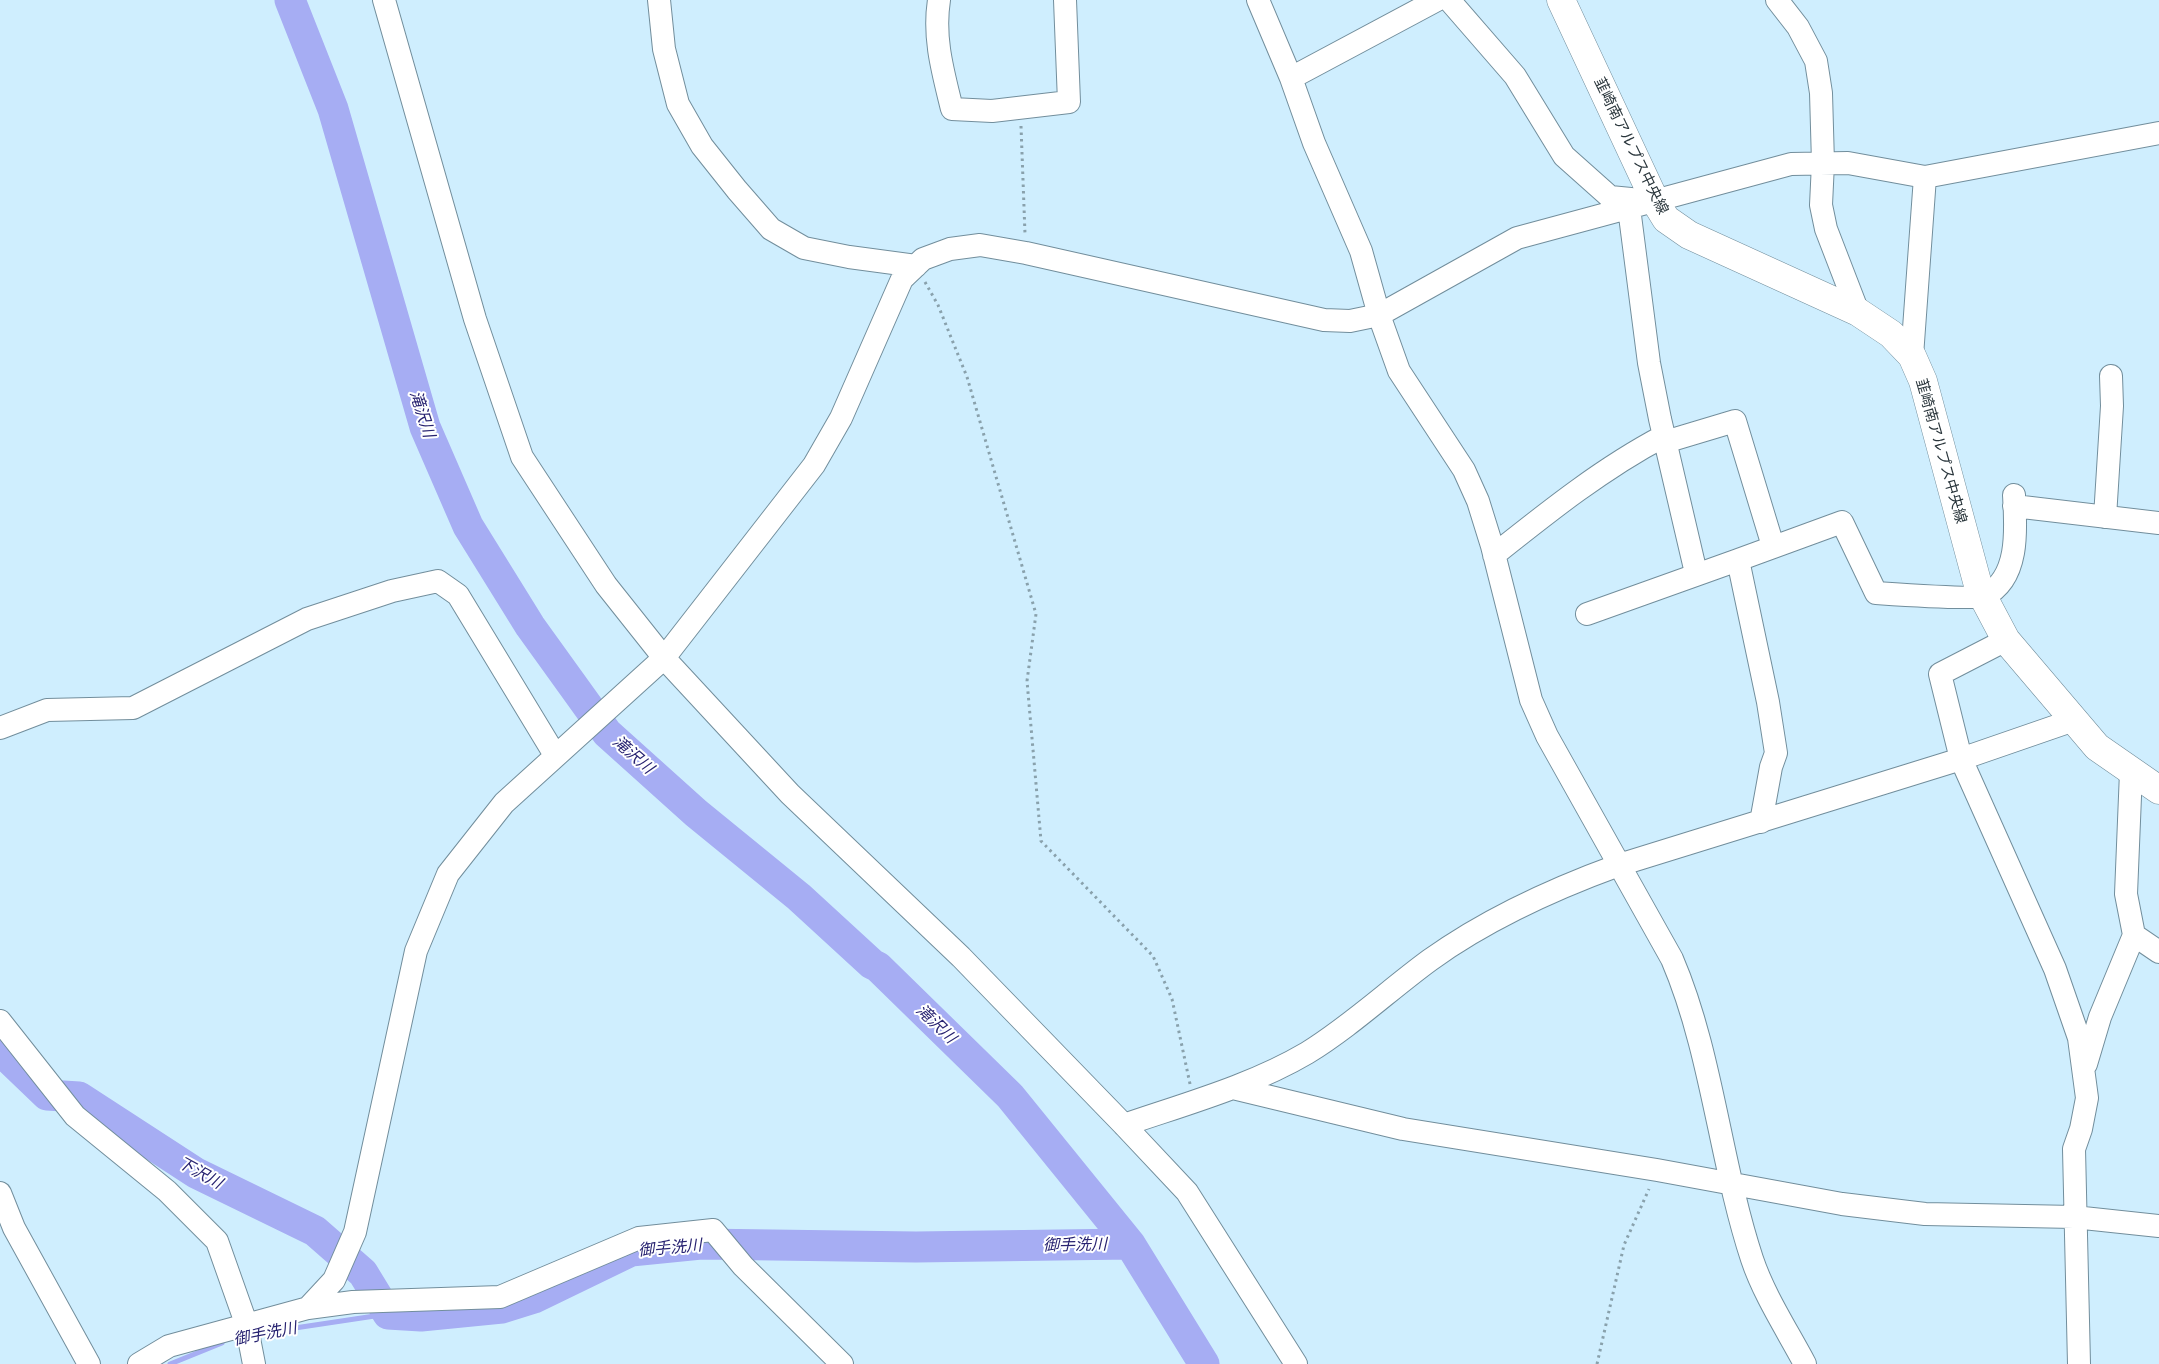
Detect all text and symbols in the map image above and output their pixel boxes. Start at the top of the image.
street label: 韮崎南アルプス中央線 [1590,75,1672,217]
street label: 韮崎南アルプス中央線 [1912,376,1970,526]
water label: 滝沢川 [405,388,439,440]
water label: 滝沢川 [609,732,657,778]
water label: 滝沢川 [912,1000,960,1048]
water label: 下沢川 [174,1153,226,1193]
water label: 御手洗川 [1043,1235,1107,1255]
water label: 御手洗川 [637,1236,703,1260]
water label: 御手洗川 [232,1318,298,1350]

